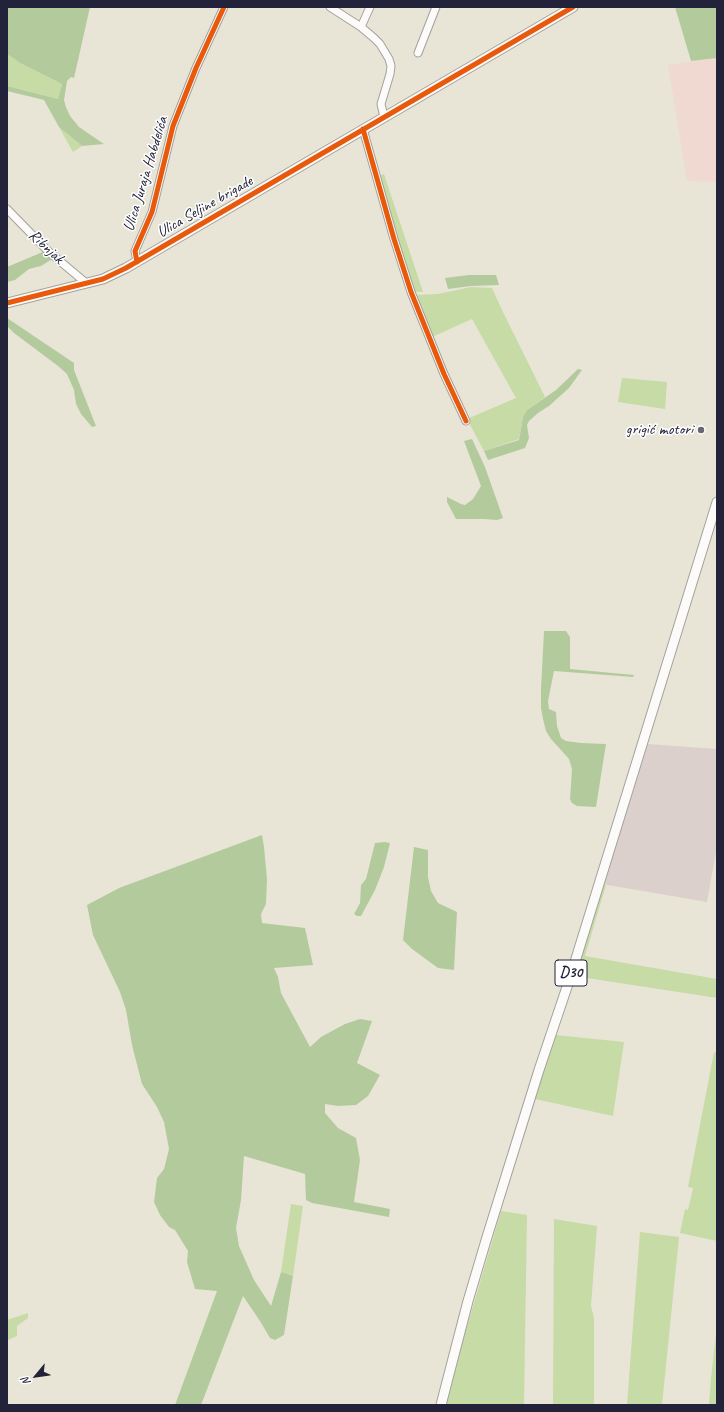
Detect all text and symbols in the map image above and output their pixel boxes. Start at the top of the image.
street label: Ulica Juraja Habdelića [119,114,173,234]
street label: Ulica Seljine brigade [154,172,256,242]
street label: Ribnjak [24,226,68,268]
place label: grigić motori [626,420,693,440]
marker: grigić motori [696,425,706,435]
road number: D30 [555,960,587,986]
north arrow [16,1356,56,1396]
text: N [18,1375,33,1388]

